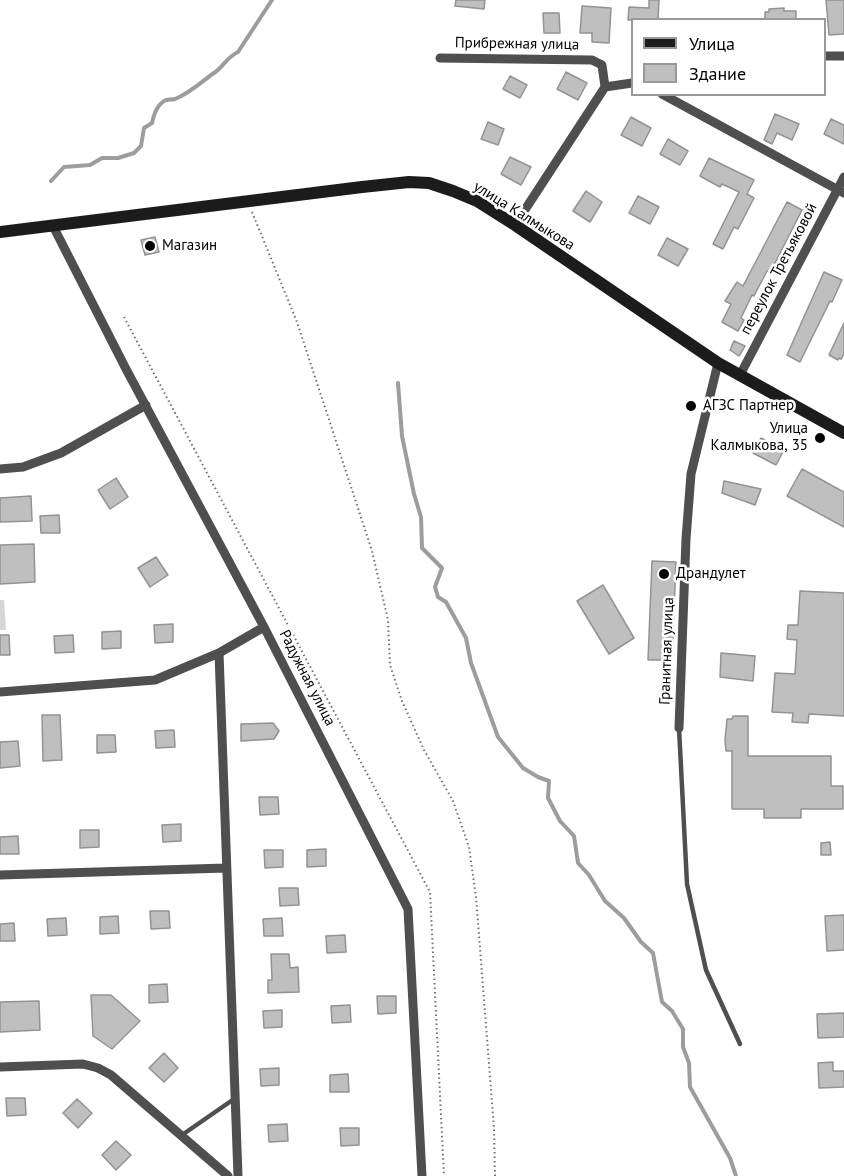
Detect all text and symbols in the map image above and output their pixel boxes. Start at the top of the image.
legend [631,18,826,96]
text: Улица [689,32,735,55]
street label: Прибрежная улица [455,34,579,54]
text: Здание [689,62,746,85]
street label: улица Калмыкова [470,178,578,254]
street label: переулок Третьяковой [737,200,821,338]
place label: Магазин [162,237,217,255]
marker: Магазин [143,239,157,253]
place label: АГЗС Партнер [703,397,794,415]
marker: АГЗС Партнер [684,399,698,413]
place label: Улица Калмыкова, 35 [711,420,808,455]
marker: Улица Калмыкова, 35 [813,431,827,445]
place label: Драндулет [676,565,746,583]
marker: Драндулет [657,567,671,581]
street label: Гранитная улица [656,597,678,705]
street label: Радужная улица [275,627,339,729]

